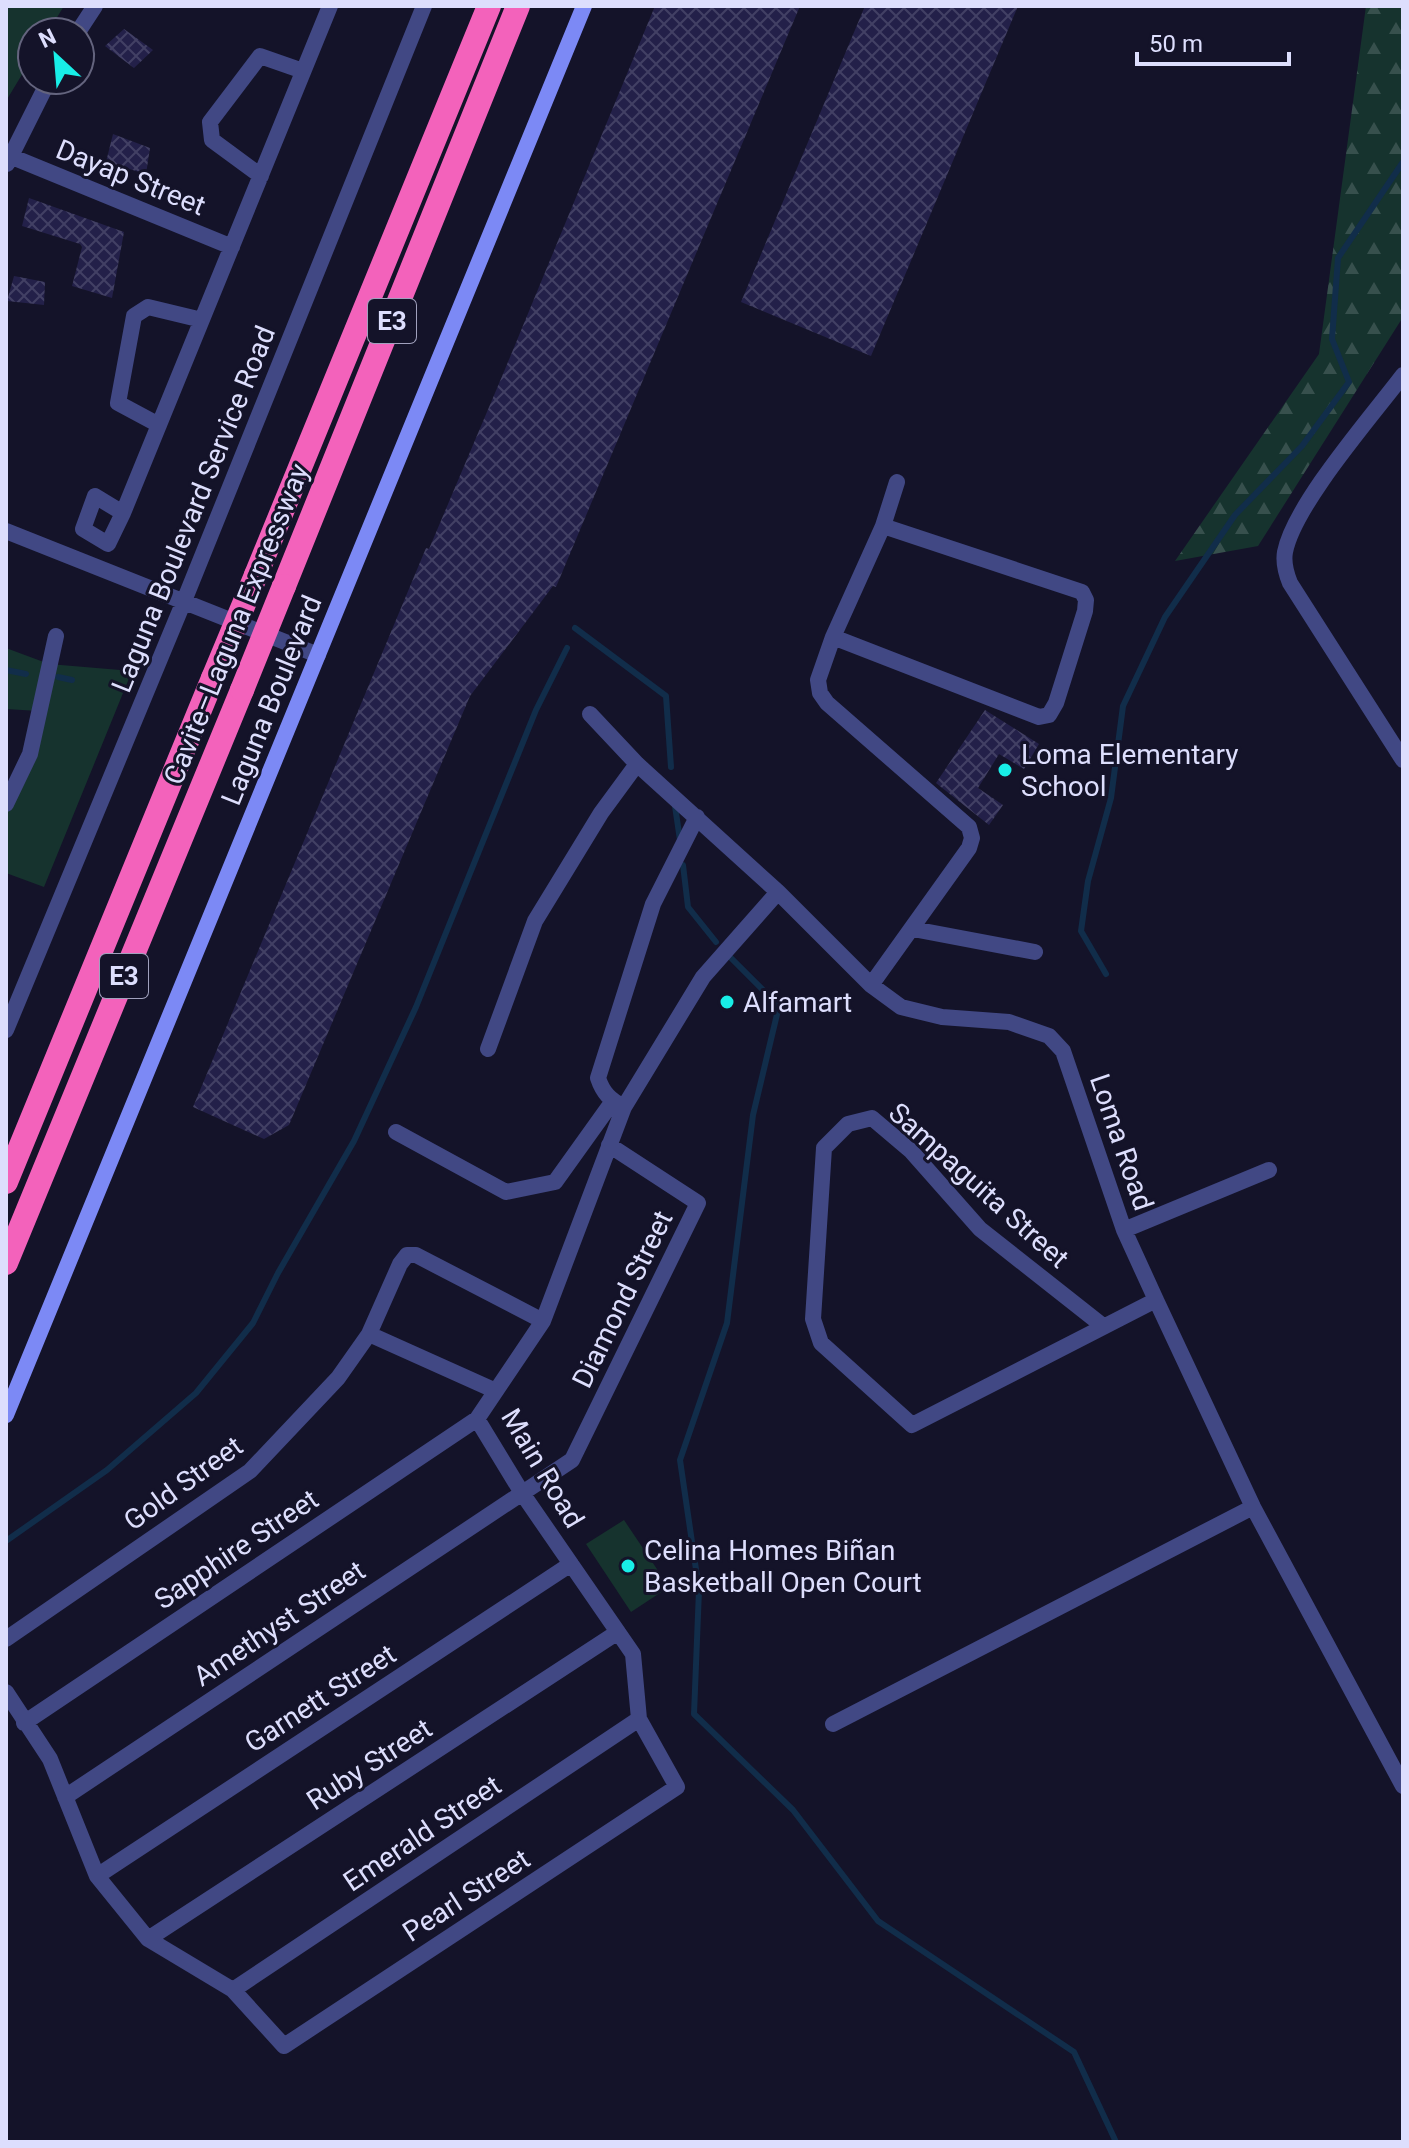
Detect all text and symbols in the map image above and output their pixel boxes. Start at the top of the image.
north arrow [16,16,96,96]
scale bar [1137,16,1289,66]
text: N [35,24,60,53]
text: 50 m [1149,30,1203,58]
street label: Dayap Street [51,133,210,222]
road number: E3 [368,299,416,343]
street label: Laguna Boulevard Service Road [105,321,282,697]
street label: Cavite–Laguna Expressway [157,459,316,789]
street label: Laguna Boulevard [214,591,329,810]
place label: Loma Elementary School [1021,738,1239,803]
marker: Loma Elementary School [996,761,1014,779]
road number: E3 [100,954,148,998]
place label: Alfamart [743,986,852,1019]
marker: Alfamart [718,993,736,1011]
street label: Loma Road [1083,1070,1160,1215]
street label: Sampaguita Street [882,1096,1075,1275]
street label: Diamond Street [565,1205,680,1393]
street label: Main Road [494,1403,591,1534]
street label: Gold Street [118,1429,249,1537]
street label: Sapphire Street [148,1482,324,1616]
place label: Celina Homes Biñan Basketball Open Court [644,1534,922,1599]
street label: Amethyst Street [187,1554,371,1693]
marker: Celina Homes Biñan Basketball Open Court [619,1557,637,1575]
street label: Garnett Street [239,1637,402,1759]
street label: Ruby Street [301,1712,438,1817]
street label: Emerald Street [337,1769,507,1898]
street label: Pearl Street [397,1842,536,1949]

